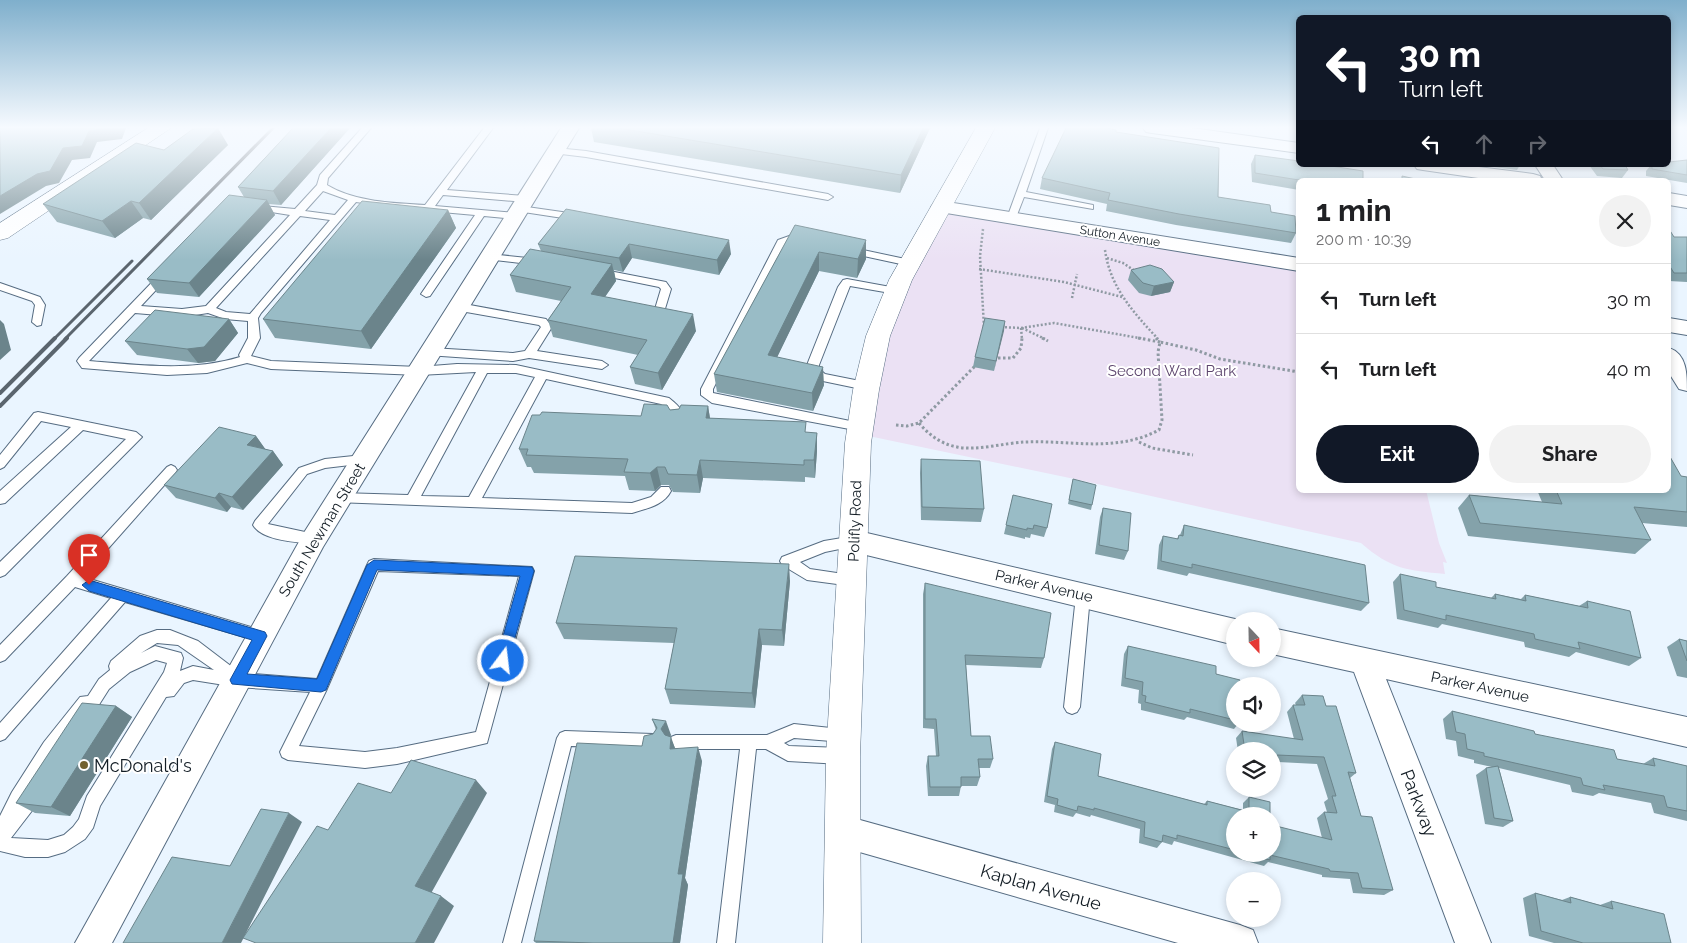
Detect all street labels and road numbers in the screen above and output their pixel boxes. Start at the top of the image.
street label: Sutton Avenue [1079,223,1161,249]
street label: South Newman Street [275,460,369,600]
street label: Polifly Road [845,480,865,562]
street label: Parker Avenue [993,566,1095,606]
street label: Parker Avenue [1429,668,1531,706]
street label: Parkway [1397,766,1442,840]
street label: Kaplan Avenue [978,860,1104,914]

